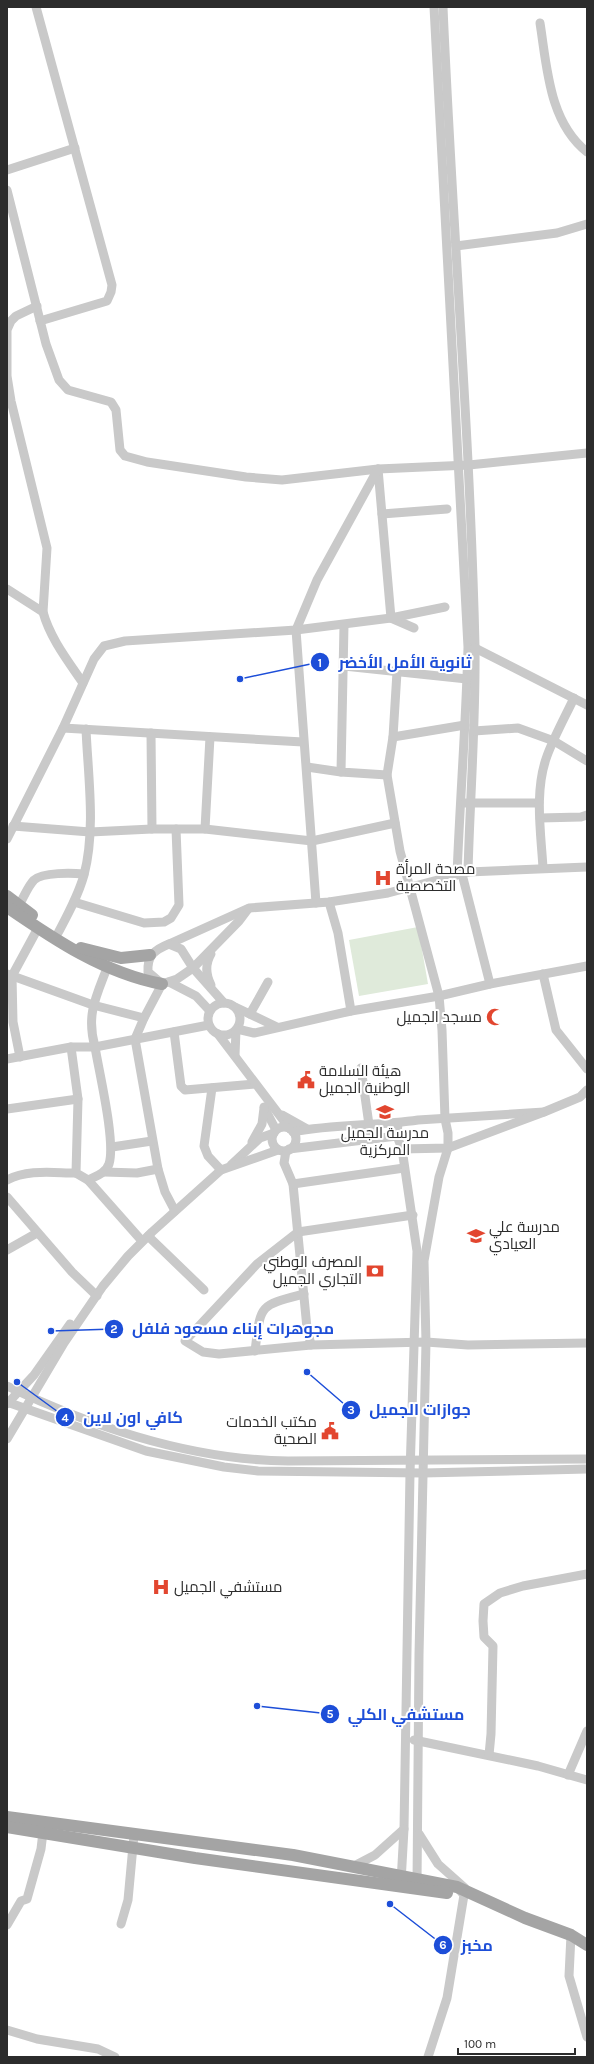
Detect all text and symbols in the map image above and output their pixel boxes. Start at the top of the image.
callout: ثانوية الأمل الأخضر [310,648,479,676]
text: ثانوية الأمل الأخضر [338,653,473,672]
text: 1 [318,656,322,670]
place label: مصحة المرأة التخصصية [396,859,475,895]
hospital icon: مصحة المرأة التخصصية [373,868,393,888]
mosque icon: مسجد الجميل [485,1007,505,1027]
place label: مسجد الجميل [397,1008,482,1027]
place label: هيئة السلامة الوطنية الجميل [319,1062,410,1098]
public building icon: هيئة السلامة الوطنية الجميل [296,1070,316,1090]
school or university icon: مدرسة الجميل المركزية [375,1102,395,1122]
place label: مدرسة الجميل المركزية [341,1124,429,1159]
place label: مدرسة علي العيادي [489,1218,560,1256]
school or university icon: مدرسة علي العيادي [466,1226,486,1246]
place label: المصرف الوطني التجاري الجميل [263,1253,362,1291]
bank icon: المصرف الوطني التجاري الجميل [365,1261,385,1281]
callout: مجوهرات إبناء مسعود فلفل [104,1315,342,1343]
text: مجوهرات إبناء مسعود فلفل [132,1319,334,1340]
text: 2 [110,1322,118,1336]
callout: جوازات الجميل [341,1396,478,1424]
text: جوازات الجميل [369,1400,471,1419]
callout: كافي اون لاين [55,1403,191,1431]
text: 3 [347,1403,355,1417]
text: كافي اون لاين [83,1408,183,1430]
text: 4 [61,1411,69,1425]
place label: مكتب الخدمات الصحية [226,1413,317,1448]
public building icon: مكتب الخدمات الصحية [320,1421,340,1441]
hospital icon: مستشفي الجميل [151,1577,171,1597]
place label: مستشفي الجميل [174,1578,282,1599]
callout: مستشفي الكلي [320,1700,472,1728]
text: مستشفي الكلي [348,1705,464,1727]
text: 5 [327,1707,334,1721]
callout: مخبز [433,1931,501,1959]
text: مخبز [460,1936,493,1955]
text: 6 [439,1938,447,1952]
scale bar [458,2030,575,2056]
text: 100 m [464,2037,496,2051]

